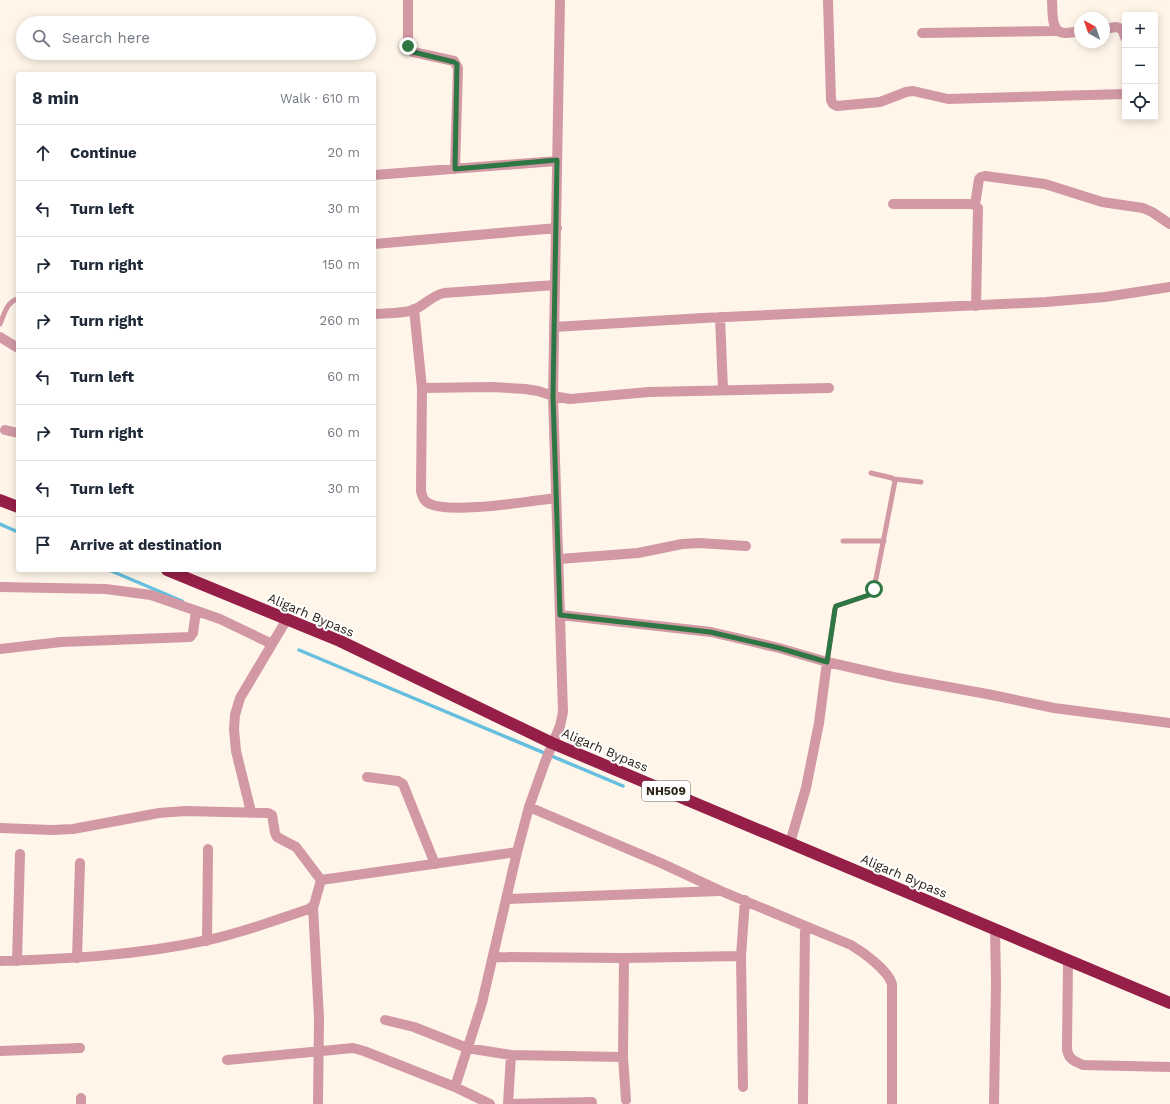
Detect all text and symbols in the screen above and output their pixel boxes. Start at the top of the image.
north arrow [1074,12,1110,48]
map controls [1122,12,1158,120]
button: + [1122,12,1158,48]
search box [16,16,376,60]
icon: search [30,27,52,49]
text: Search here [62,29,150,47]
route end [399,37,417,55]
button: − [1122,48,1158,84]
button: locate [1122,84,1158,120]
text: 8 min [32,88,79,108]
text: Walk · 610 m [280,91,360,106]
icon: ahead [32,142,54,164]
text: Continue [70,144,137,162]
text: 20 m [328,145,360,160]
icon: left [32,198,54,220]
text: Turn left [70,200,134,218]
text: 30 m [328,201,360,216]
icon: right [32,254,54,276]
text: Turn right [70,256,143,274]
text: 150 m [322,257,360,272]
icon: right [32,310,54,332]
text: Turn right [70,312,143,330]
text: 260 m [320,313,360,328]
icon: left [32,366,54,388]
text: Turn left [70,368,134,386]
text: 60 m [327,369,360,384]
icon: right [32,422,54,444]
text: Turn right [70,424,143,442]
text: 60 m [327,425,360,440]
icon: left [32,478,54,500]
text: Turn left [70,480,134,498]
text: 30 m [328,481,360,496]
icon: arrive [32,534,54,556]
text: Arrive at destination [70,536,222,554]
route start [865,580,883,598]
street label: Aligarh Bypass [266,590,357,640]
street label: Aligarh Bypass [560,725,651,775]
road number: NH509 [642,781,690,801]
street label: Aligarh Bypass [859,851,950,901]

